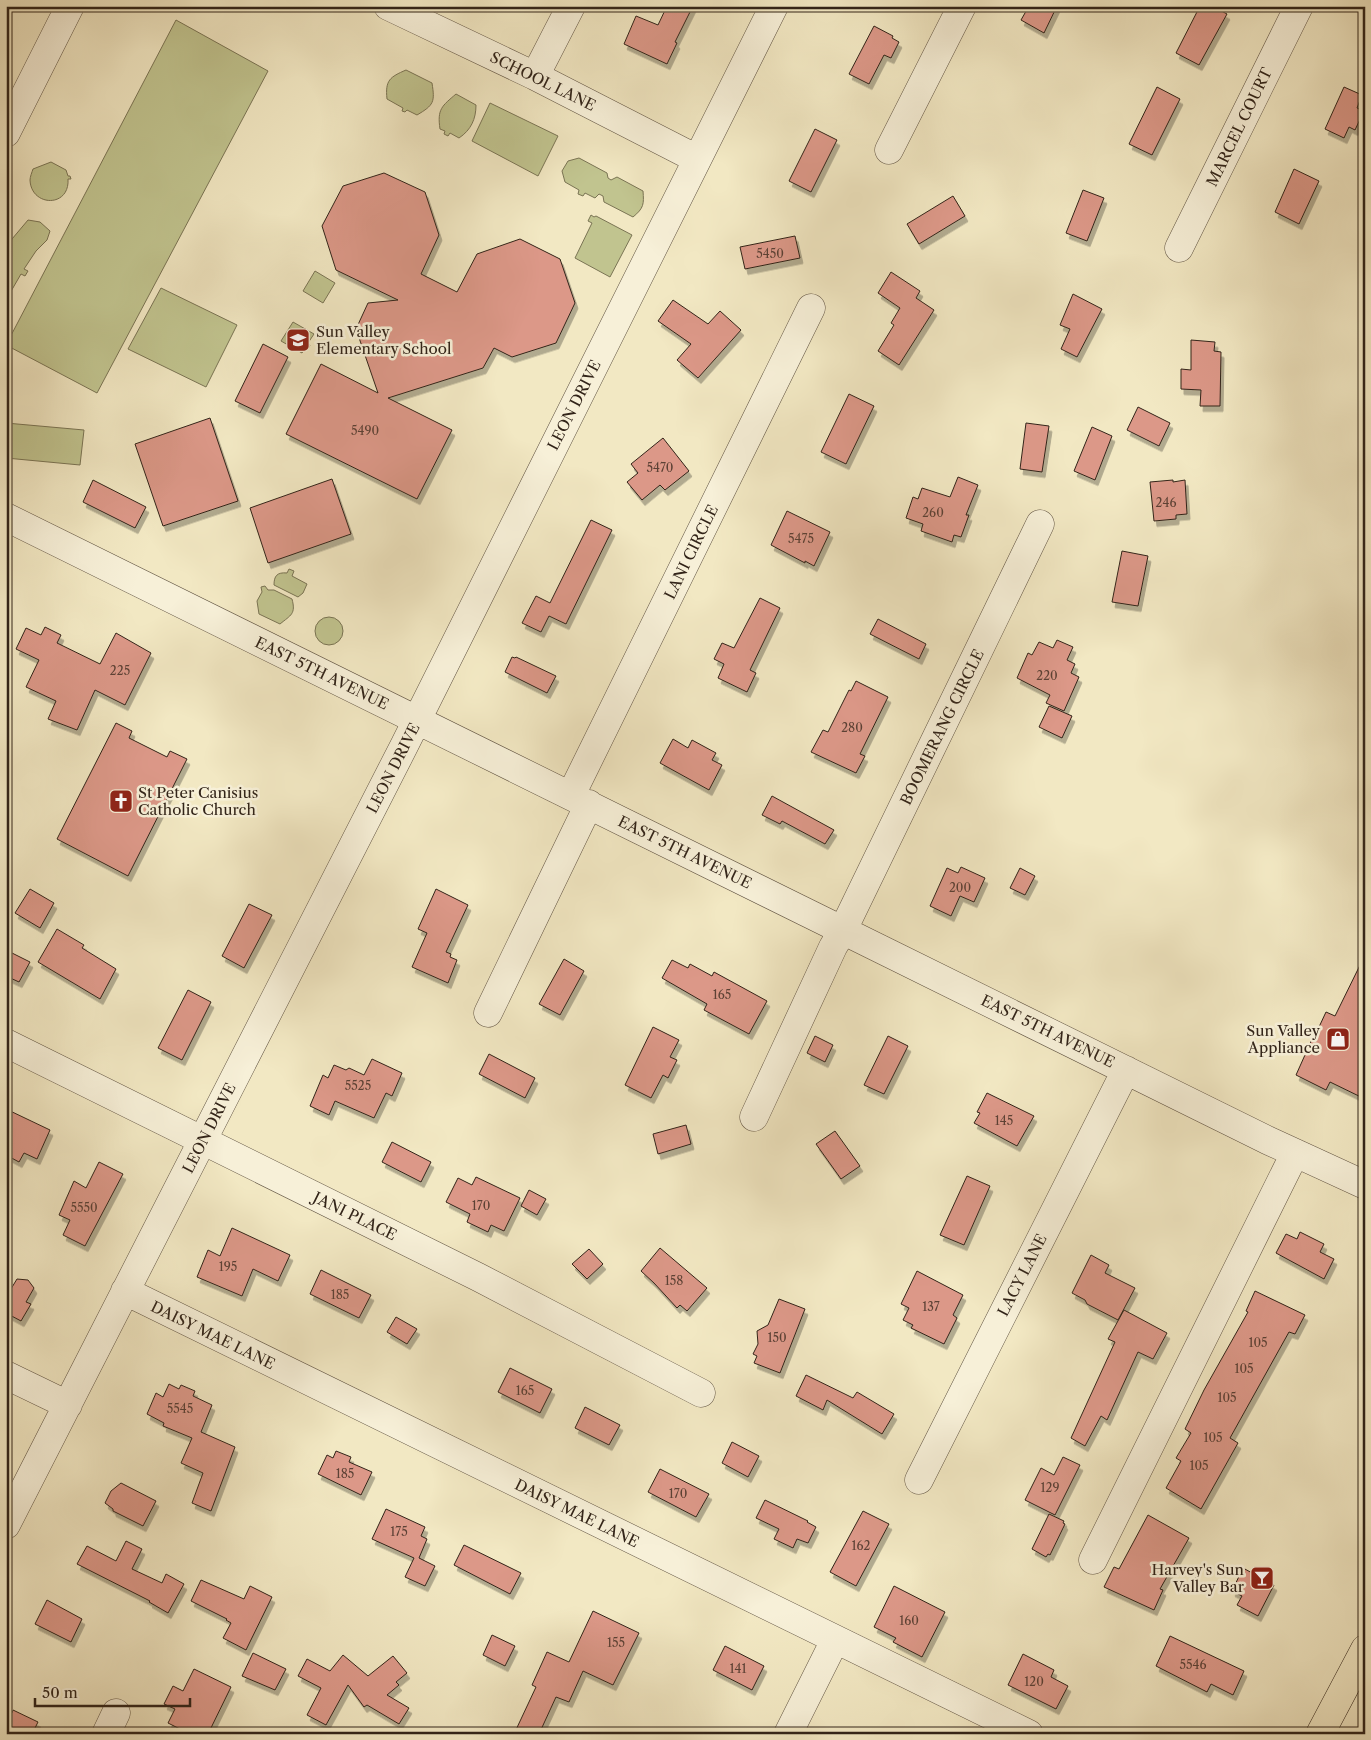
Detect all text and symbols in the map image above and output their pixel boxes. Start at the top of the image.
street label: SCHOOL LANE [487,47,599,115]
street label: MARCEL COURT [1202,64,1276,190]
house number: 5450 [756,246,784,261]
place label: Sun Valley Elementary School [316,322,452,358]
school or university icon: Sun Valley Elementary School [285,327,311,353]
street label: LEON DRIVE [543,357,605,453]
house number: 5490 [351,423,379,438]
house number: 5470 [647,460,673,475]
house number: 246 [1156,495,1176,510]
street label: LANI CIRCLE [660,502,722,602]
house number: 260 [922,505,944,520]
house number: 5475 [788,531,814,546]
street label: EAST 5TH AVENUE [252,632,392,714]
street label: BOOMERANG CIRCLE [896,646,988,808]
house number: 225 [110,663,130,678]
house number: 220 [1036,668,1058,683]
street label: LEON DRIVE [362,720,424,816]
house number: 280 [841,720,863,735]
place label: St Peter Canisius Catholic Church [138,783,258,819]
church icon: St Peter Canisius Catholic Church [108,788,134,814]
street label: EAST 5TH AVENUE [615,811,755,893]
house number: 200 [949,880,971,895]
house number: 165 [713,987,731,1002]
street label: EAST 5TH AVENUE [978,990,1118,1072]
place label: Sun Valley Appliance [1246,1021,1321,1057]
shop icon: Sun Valley Appliance [1325,1026,1351,1052]
house number: 5525 [345,1078,371,1093]
street label: LEON DRIVE [178,1080,240,1176]
house number: 145 [995,1113,1013,1128]
street label: JANI PLACE [308,1187,400,1244]
house number: 170 [472,1198,490,1213]
house number: 5550 [70,1200,98,1215]
street label: LACY LANE [993,1231,1051,1319]
house number: 195 [219,1259,237,1274]
house number: 158 [665,1273,683,1288]
house number: 185 [331,1287,349,1302]
street label: DAISY MAE LANE [148,1297,278,1373]
house number: 137 [922,1299,940,1314]
house number: 150 [767,1330,787,1345]
house number: 105 [1248,1335,1268,1350]
house number: 105 [1234,1361,1254,1376]
house number: 165 [516,1383,534,1398]
house number: 105 [1217,1390,1237,1405]
house number: 5545 [167,1401,193,1416]
house number: 105 [1203,1430,1223,1445]
house number: 105 [1189,1458,1209,1473]
house number: 185 [336,1466,354,1481]
street label: DAISY MAE LANE [512,1475,642,1551]
house number: 129 [1041,1480,1059,1495]
house number: 170 [669,1486,687,1501]
house number: 175 [390,1524,408,1539]
house number: 162 [852,1538,871,1553]
place label: Harvey's Sun Valley Bar [1152,1560,1245,1596]
bar icon: Harvey's Sun Valley Bar [1249,1565,1275,1591]
house number: 160 [899,1613,919,1628]
house number: 155 [607,1635,625,1650]
house number: 5546 [1180,1657,1207,1672]
house number: 141 [729,1661,747,1676]
house number: 120 [1024,1674,1044,1689]
scale bar [35,1675,190,1707]
text: 50 m [42,1683,78,1702]

